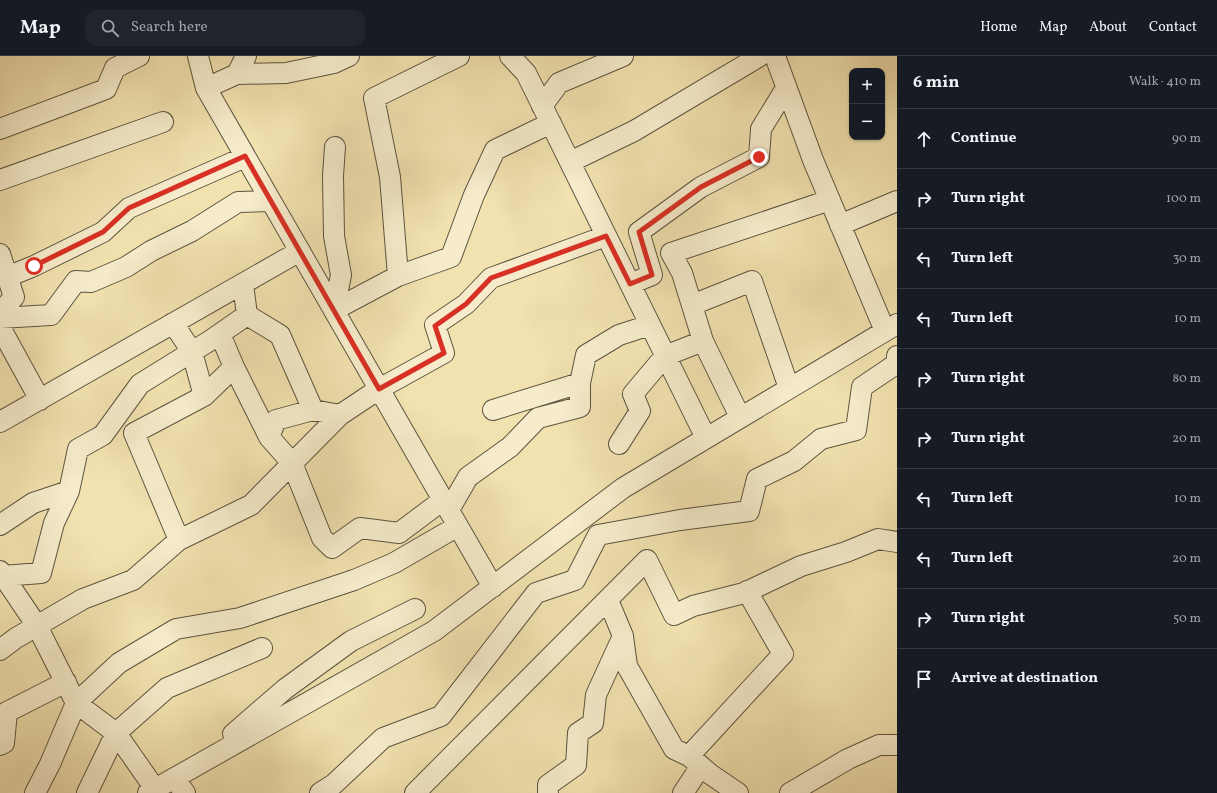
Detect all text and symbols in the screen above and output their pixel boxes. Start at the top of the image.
search box [85,10,365,46]
text: Map [20,15,61,41]
icon: search [99,17,121,39]
text: Search here [131,17,208,38]
text: Home [980,18,1017,37]
text: Map [1039,18,1067,37]
text: About [1089,18,1127,37]
text: Contact [1149,18,1197,37]
map controls [849,68,885,140]
button: + [849,68,885,104]
text: 6 min [913,71,959,94]
text: Walk · 410 m [1129,73,1201,91]
button: − [849,104,885,140]
icon: ahead [913,128,935,150]
text: Continue [951,128,1016,149]
text: 90 m [1172,130,1201,148]
route end [750,148,768,166]
icon: right [913,188,935,210]
text: Turn right [951,188,1025,209]
text: 100 m [1166,190,1201,208]
icon: left [913,248,935,270]
text: Turn left [951,248,1013,269]
text: 30 m [1173,250,1201,268]
route start [25,257,43,275]
icon: left [913,308,935,330]
text: Turn left [951,308,1013,329]
text: 10 m [1174,310,1201,328]
icon: right [913,368,935,390]
text: Turn right [951,368,1025,389]
text: 80 m [1172,370,1201,388]
icon: right [913,428,935,450]
text: Turn right [951,428,1025,449]
text: 20 m [1172,430,1201,448]
icon: left [913,488,935,510]
text: Turn left [951,488,1013,509]
text: 10 m [1174,490,1201,508]
icon: left [913,548,935,570]
text: Turn left [951,548,1013,569]
text: 20 m [1172,550,1201,568]
icon: right [913,608,935,630]
text: Turn right [951,608,1025,629]
text: 50 m [1173,610,1201,628]
icon: arrive [913,668,935,690]
text: Arrive at destination [951,668,1098,689]

